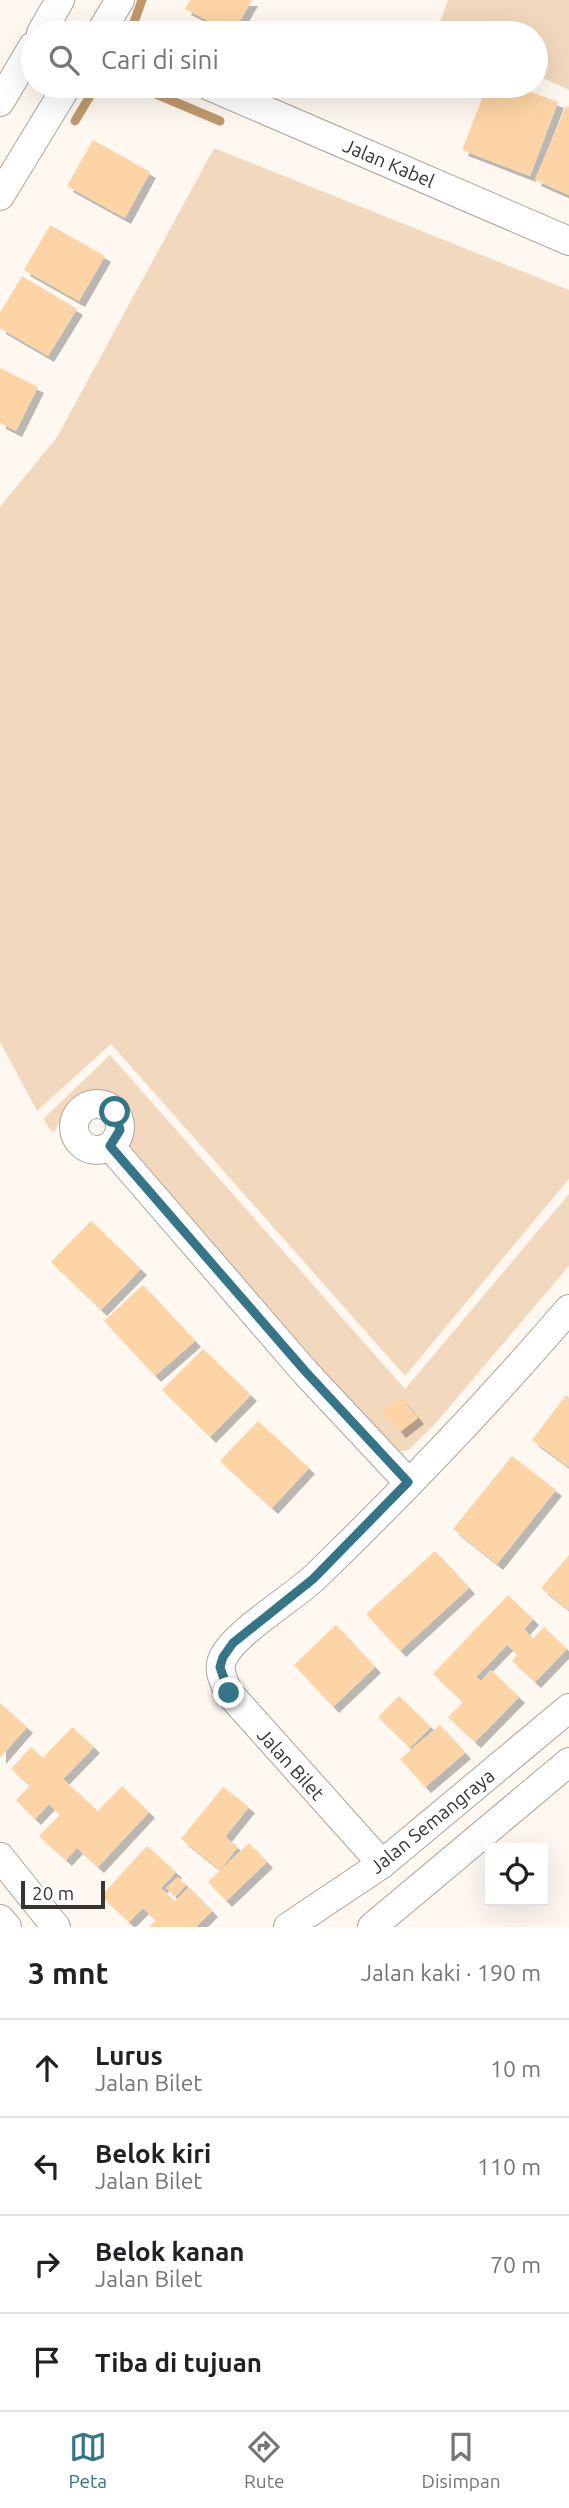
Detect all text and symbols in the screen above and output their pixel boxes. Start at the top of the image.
search box [21,21,548,98]
icon: search [45,41,83,79]
text: Cari di sini [101,45,219,74]
street label: Jalan Kabel [340,134,438,192]
route start [99,1096,130,1127]
route end [213,1677,244,1708]
street label: Jalan Bilet [253,1724,329,1805]
street label: Jalan Semangraya [366,1764,498,1878]
map controls [485,1843,548,1906]
button: locate [485,1843,548,1906]
scale bar [21,1878,105,1910]
text: 20 m [32,1882,74,1904]
text: 3 mnt [28,1956,108,1990]
text: Jalan kaki · 190 m [361,1960,541,1985]
text: Lurus [95,2041,163,2070]
icon: ahead [28,2049,66,2087]
text: 10 m [490,2056,541,2081]
text: Jalan Bilet [95,2070,202,2095]
text: Belok kiri [95,2139,211,2168]
icon: left [28,2147,66,2185]
text: 110 m [477,2154,541,2179]
text: Jalan Bilet [95,2168,202,2193]
text: Belok kanan [95,2237,245,2266]
icon: right [28,2245,66,2283]
text: 70 m [490,2252,541,2277]
text: Jalan Bilet [95,2266,202,2291]
icon: arrive [28,2343,66,2381]
text: Tiba di tujuan [95,2348,262,2377]
tab: Peta [68,2428,107,2492]
tab: Rute [244,2428,285,2492]
tab: Disimpan [422,2428,501,2492]

